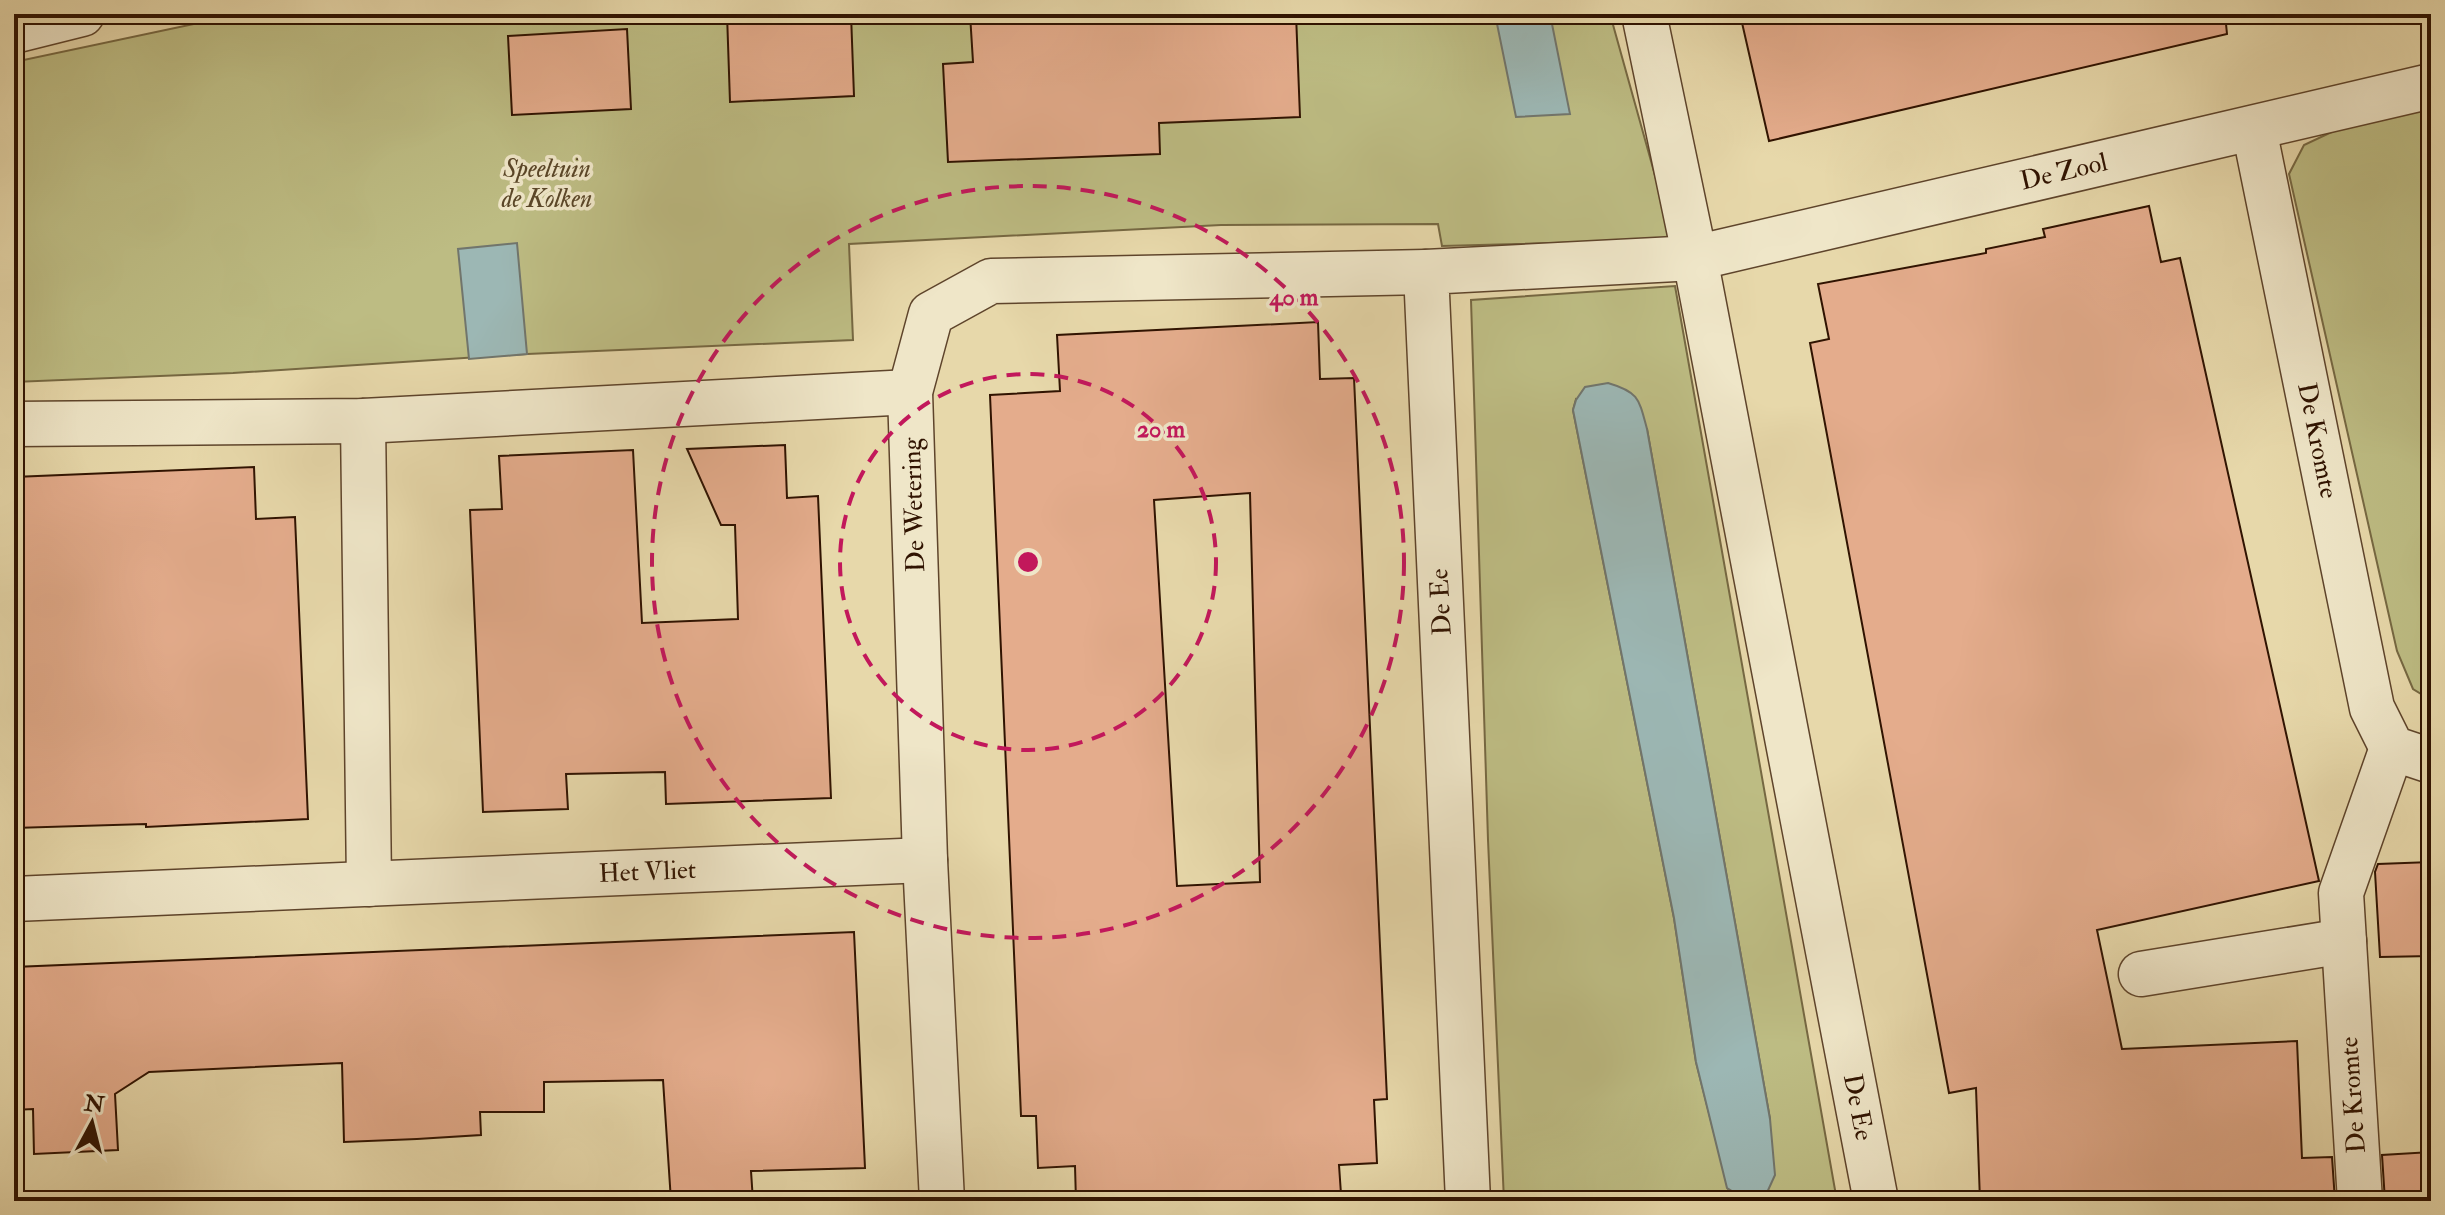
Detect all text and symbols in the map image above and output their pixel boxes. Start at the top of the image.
street label: De Zool [2017,146,2111,197]
park label: Speeltuin de Kolken [501,153,592,215]
text: 40 m [1269,282,1319,313]
street label: De Kromte [2290,380,2345,501]
text: 20 m [1137,414,1185,445]
street label: De Wetering [896,436,932,573]
centre of rings [1014,548,1042,576]
street label: De Ee [1423,568,1459,636]
street label: Het Vliet [598,854,697,890]
street label: De Kromte [2333,1035,2373,1155]
street label: De Ee [1836,1071,1880,1143]
north arrow [52,1083,132,1163]
text: N [82,1089,106,1119]

